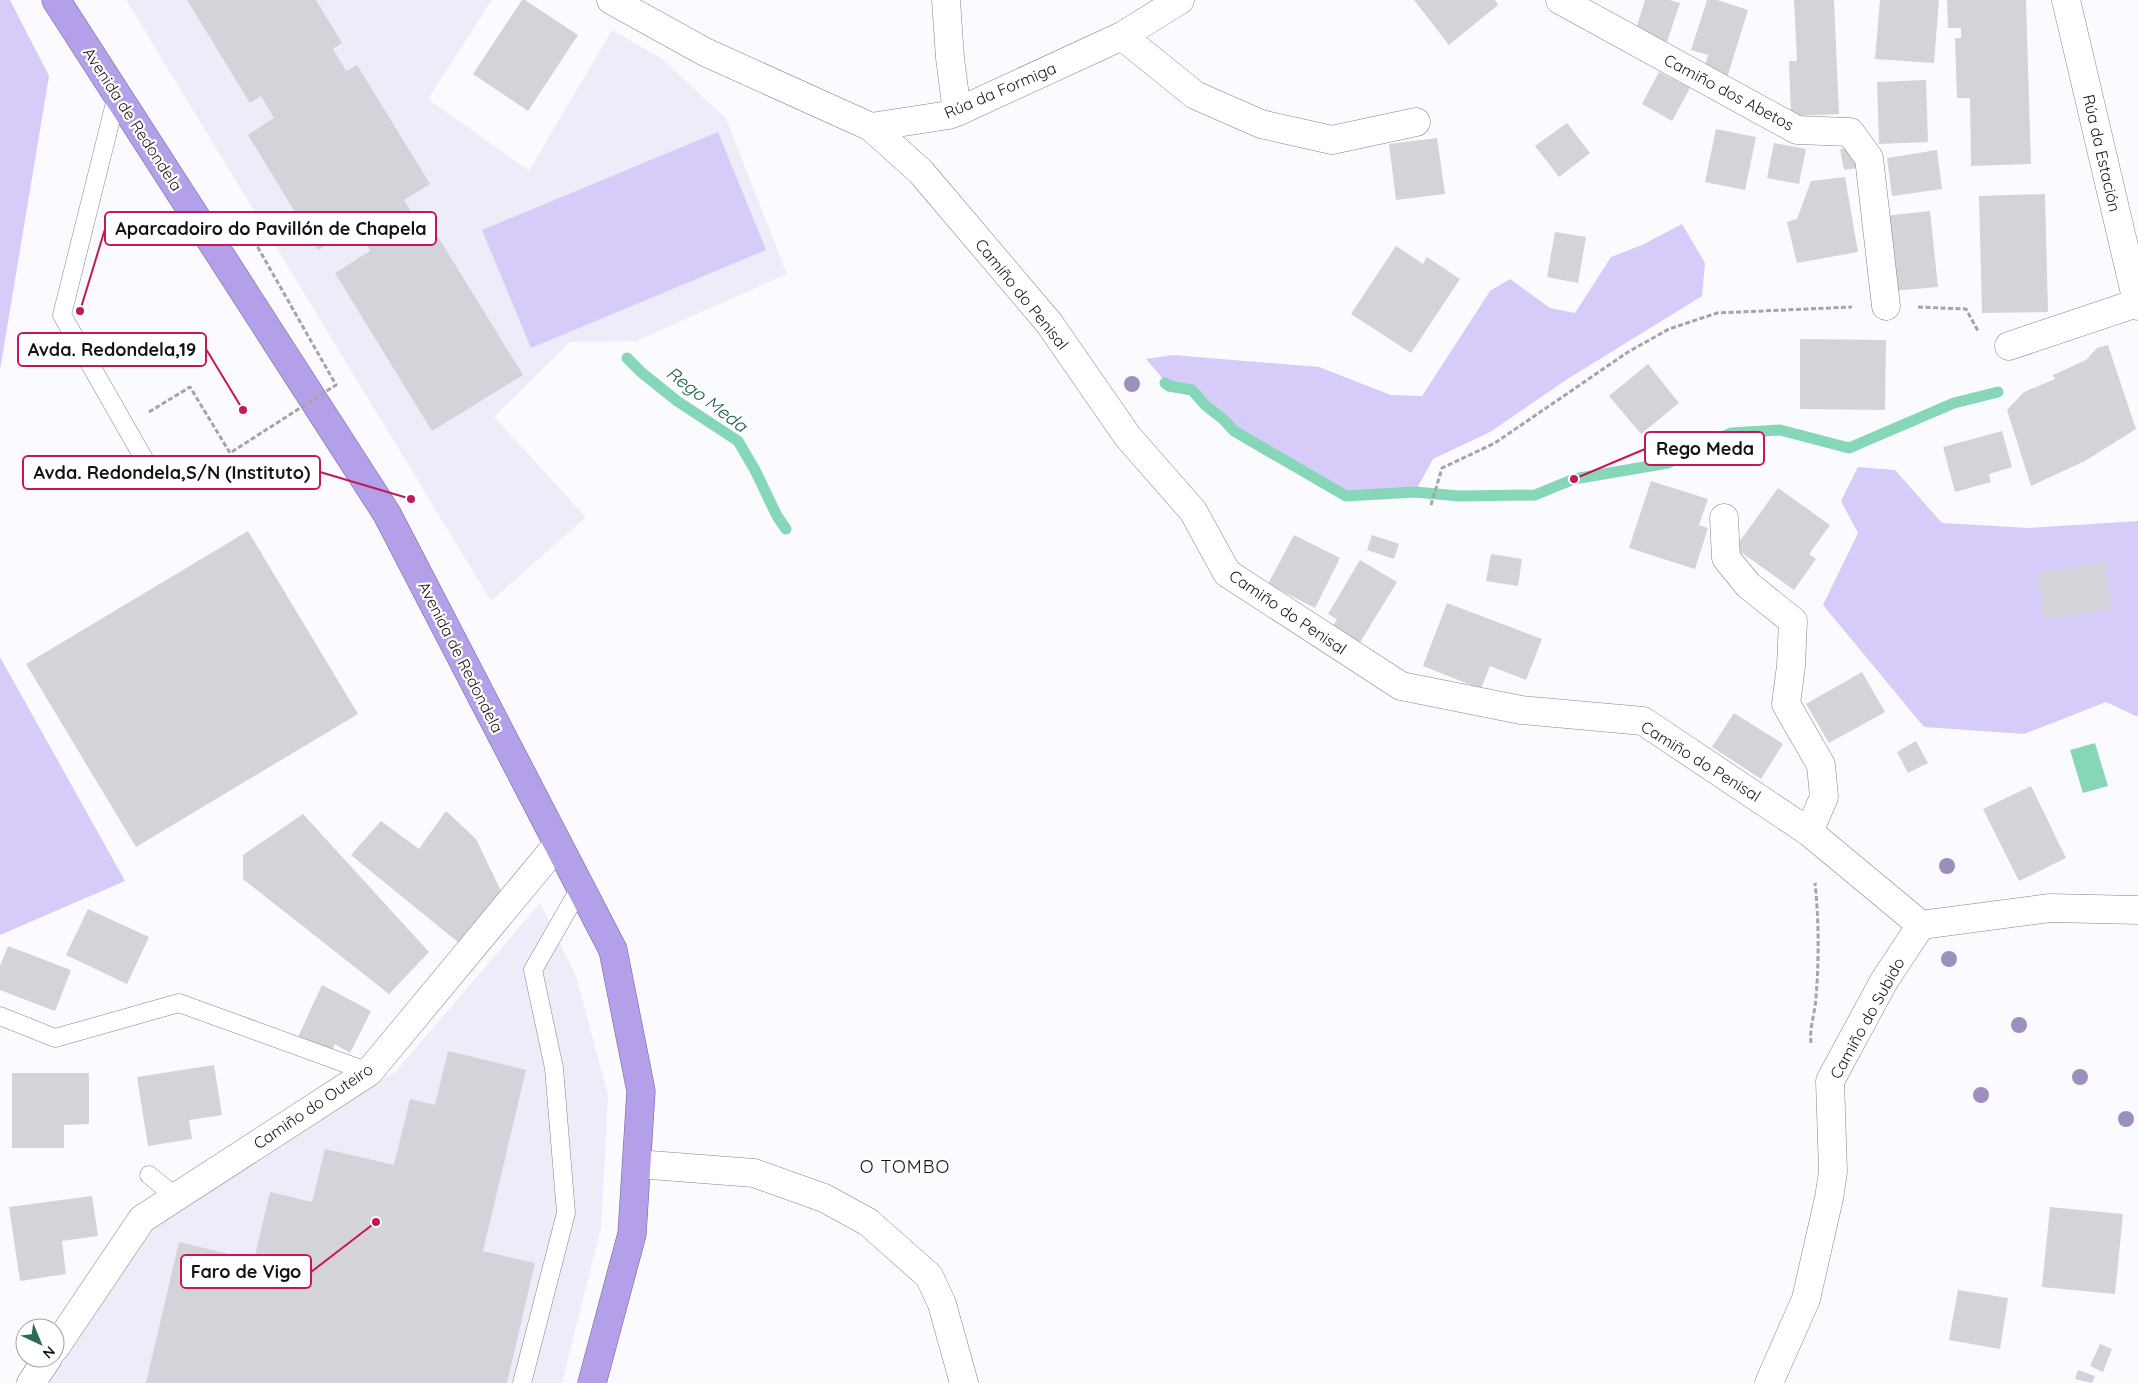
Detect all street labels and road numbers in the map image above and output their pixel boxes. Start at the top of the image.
street label: Avenida de Redondela [79,43,187,195]
street label: Camiño dos Abetos [1661,49,1797,135]
street label: Rúa da Formiga [941,57,1059,123]
street label: Rúa da Estación [2079,92,2125,214]
street label: Camiño do Penisal [971,234,1073,354]
street label: Camiño do Penisal [1226,565,1350,659]
street label: Avenida de Redondela [414,578,508,736]
street label: Camiño do Penisal [1637,716,1765,806]
street label: Camiño do Subido [1825,954,1909,1082]
street label: Camiño do Outeiro [249,1059,377,1153]

